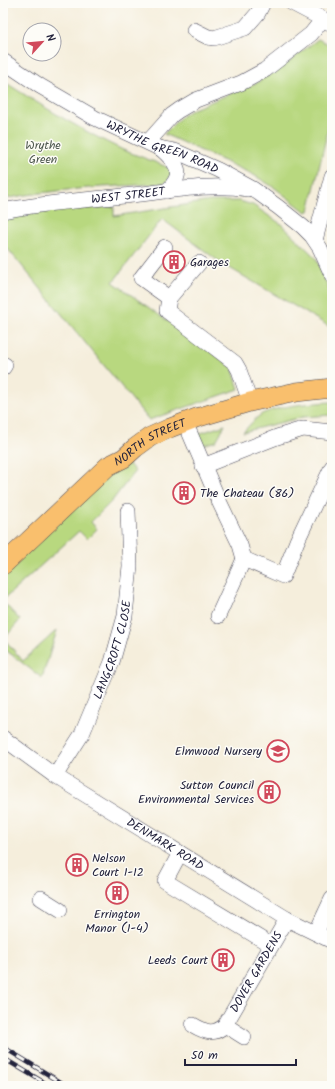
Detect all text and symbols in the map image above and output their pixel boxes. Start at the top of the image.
north arrow [22,22,62,62]
text: N [40,31,60,45]
street label: WRYTHE GREEN ROAD [103,116,222,179]
park label: Wrythe Green [25,136,61,169]
street label: WEST STREET [90,182,168,209]
building icon: Garages [161,249,187,275]
place label: Garages [190,253,229,272]
street label: NORTH STREET [111,413,190,472]
building icon: The Chateau (86) [171,480,197,506]
place label: The Chateau (86) [200,484,294,503]
street label: LANGCROFT CLOSE [89,598,137,702]
school or university icon: Elmwood Nursery [265,738,291,764]
place label: Elmwood Nursery [175,742,262,761]
place label: Sutton Council Environmental Services [138,776,254,809]
building icon: Sutton Council Environmental Services [256,779,282,805]
street label: DENMARK ROAD [123,813,208,876]
place label: Nelson Court 1-12 [92,849,144,882]
building icon: Nelson Court 1-12 [64,852,90,878]
building icon: Errington Manor (1-4) [104,880,130,906]
place label: Errington Manor (1-4) [85,905,149,938]
street label: DOVER GARDENS [225,927,288,1016]
building icon: Leeds Court [210,947,236,973]
place label: Leeds Court [148,951,208,970]
scale bar [185,1041,296,1067]
text: 50 m [191,1046,218,1065]

